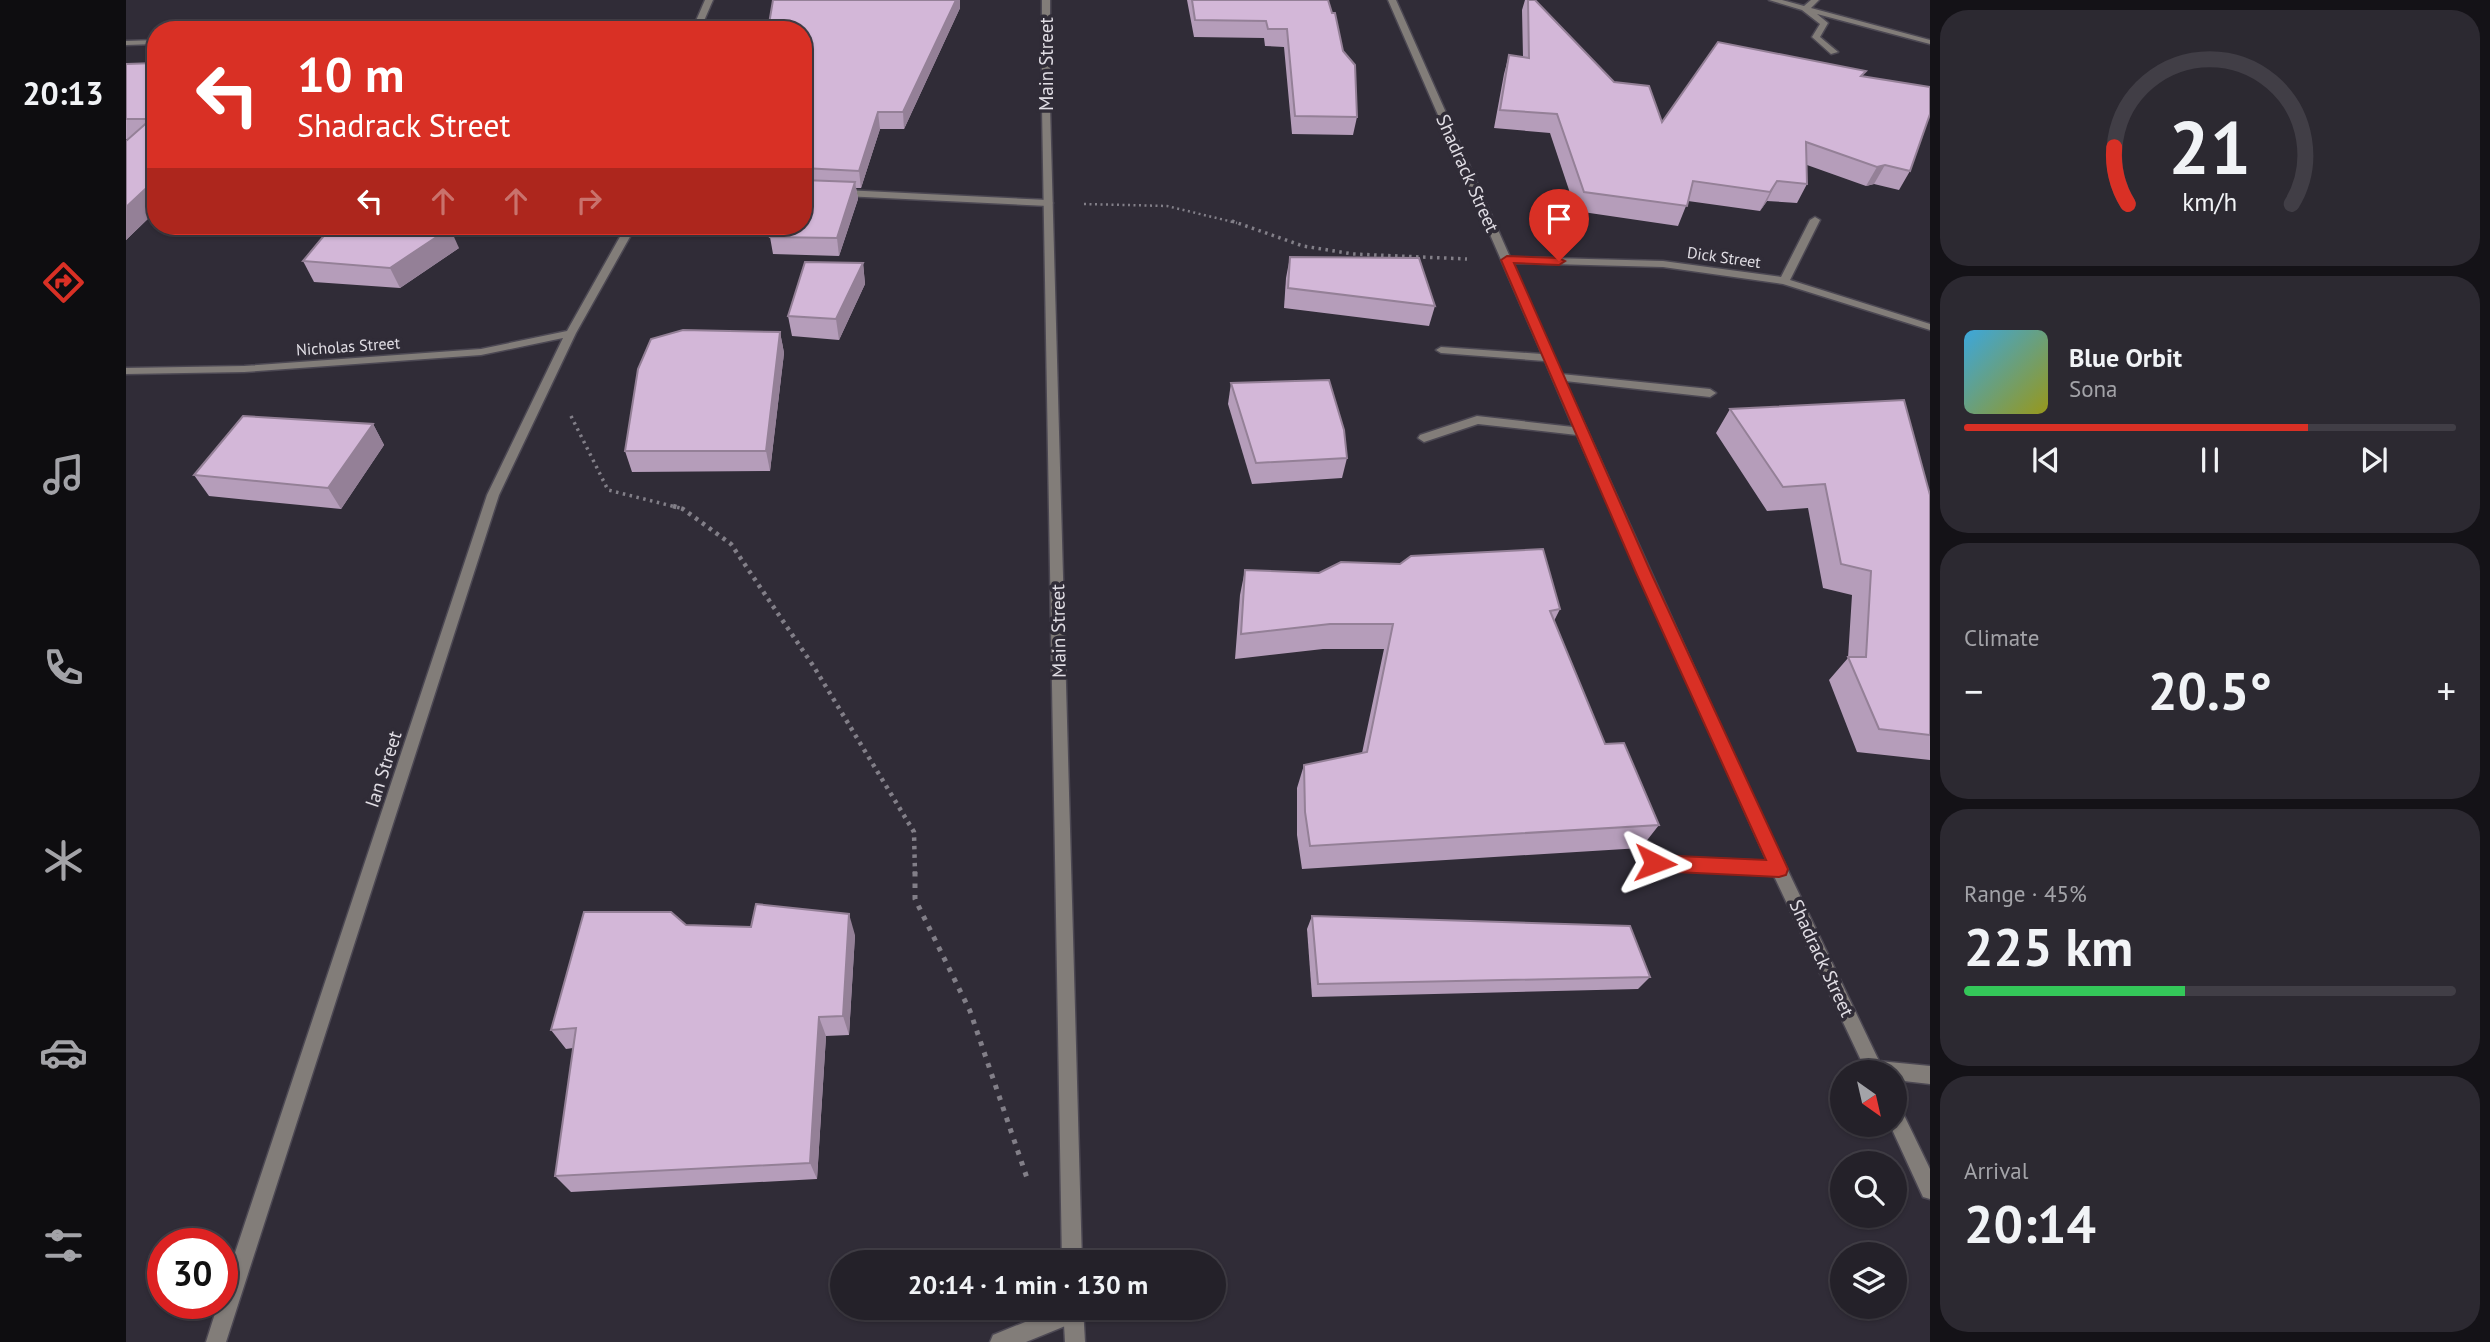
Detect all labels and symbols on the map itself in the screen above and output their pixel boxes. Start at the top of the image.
street label: Main Street [1034,17,1058,111]
street label: Shadrack Street [1431,110,1505,236]
pin [1529,189,1589,261]
street label: Dick Street [1686,242,1763,272]
street label: Nicholas Street [295,332,401,360]
street label: Main Street [1045,583,1071,678]
street label: Ian Street [359,727,407,810]
position arrow [1618,826,1692,900]
street label: Shadrack Street [1784,896,1860,1021]
north arrow [1830,1060,1908,1138]
speed limit sign: 30 [147,1228,238,1319]

